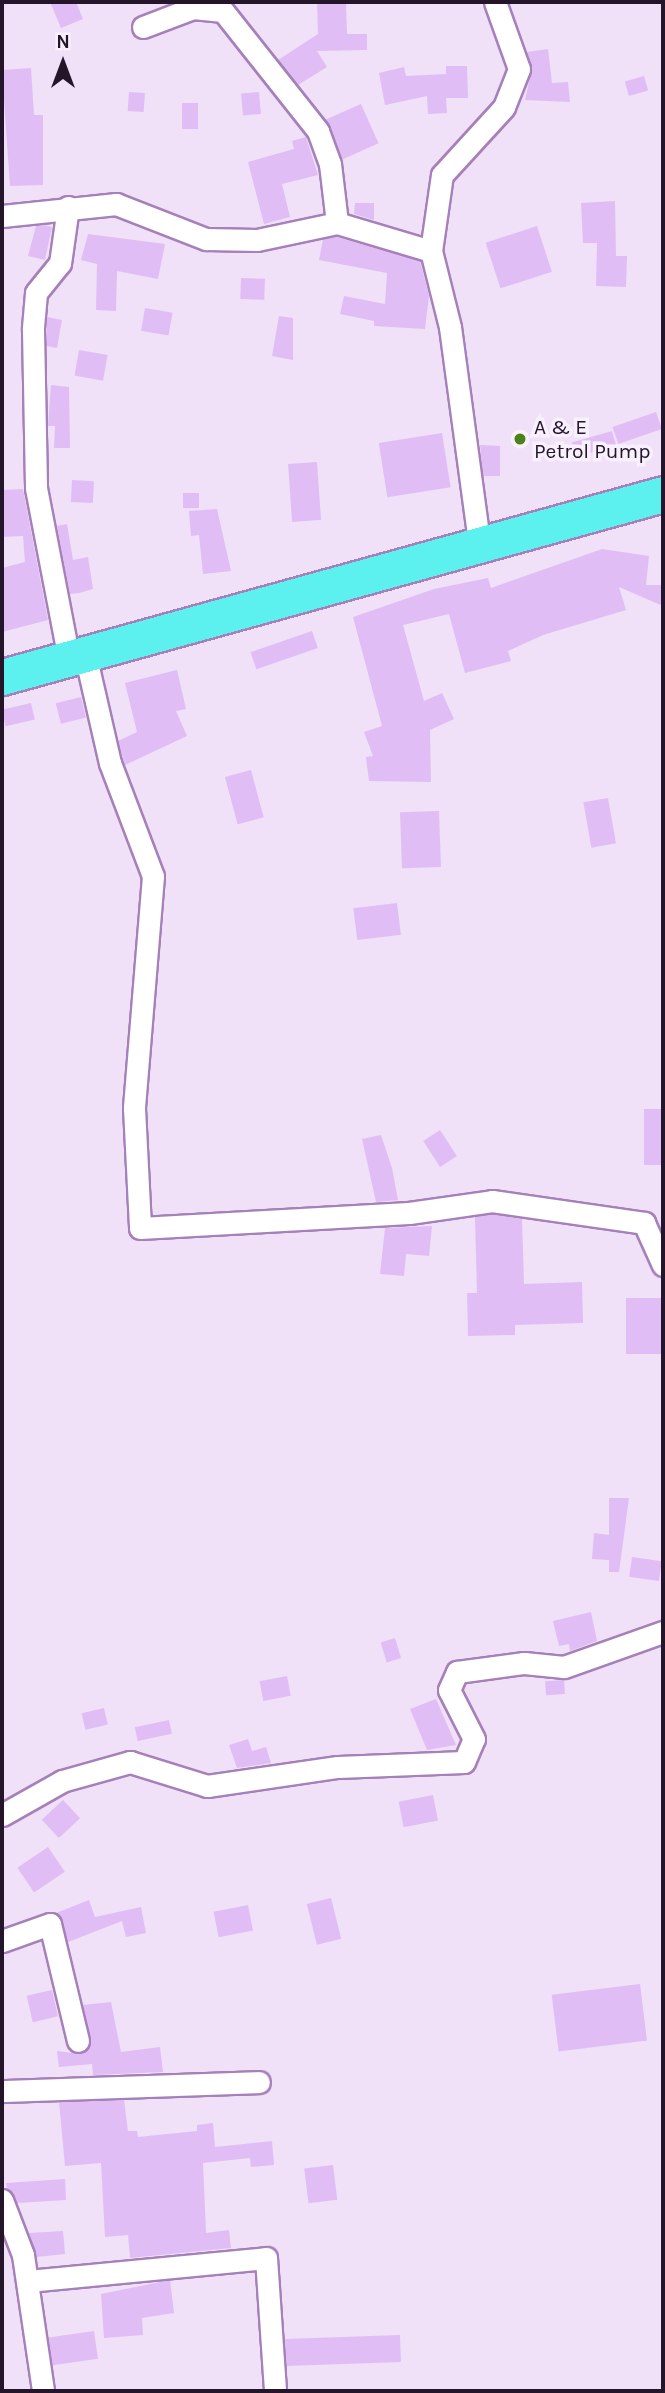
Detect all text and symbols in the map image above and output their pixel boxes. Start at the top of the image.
north arrow [28,28,98,98]
text: N [56,31,70,53]
place label: A & E Petrol Pump [534,414,650,464]
marker: A & E Petrol Pump [512,431,528,447]

